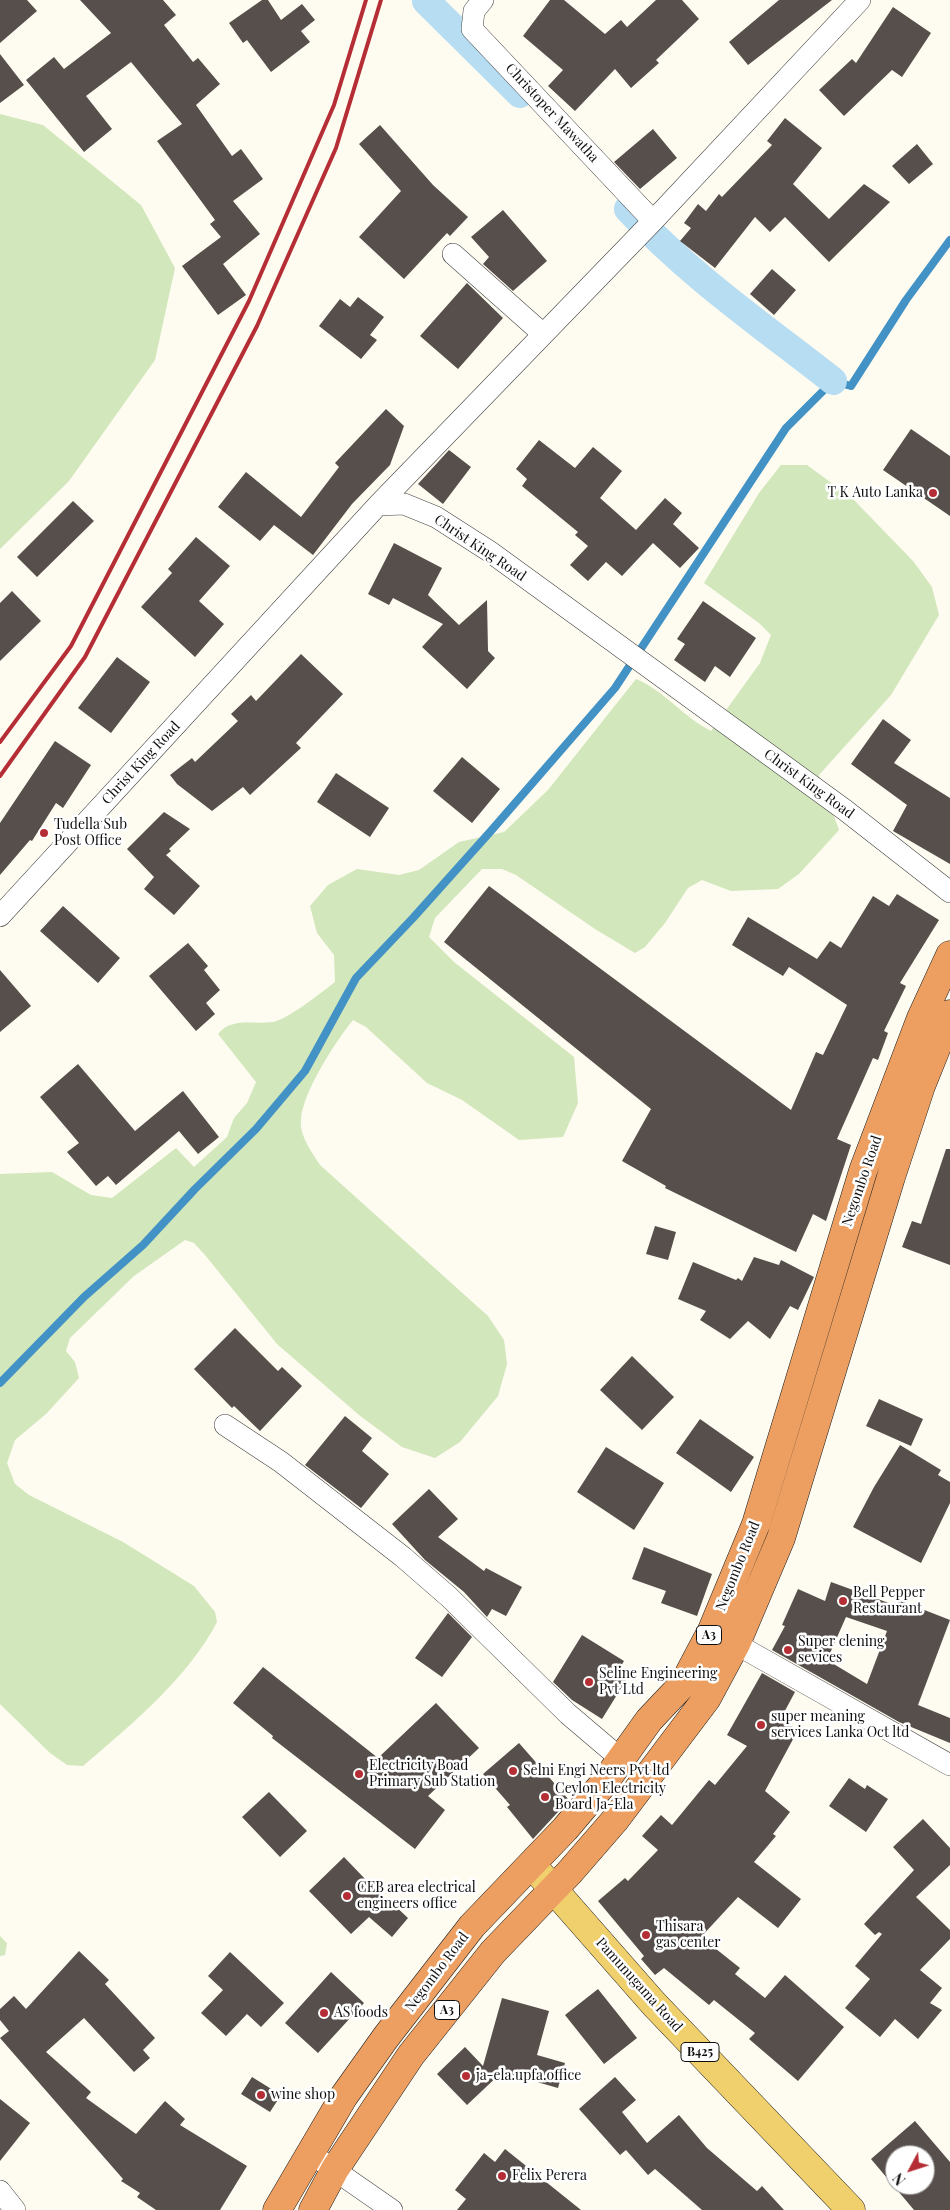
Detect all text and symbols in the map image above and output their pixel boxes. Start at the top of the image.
street label: Christoper Mawatha [502,60,602,166]
place label: T K Auto Lanka [827,485,923,501]
marker: T K Auto Lanka [927,487,939,499]
street label: Christ King Road [431,511,529,585]
street label: Christ King Road [98,718,184,808]
street label: Christ King Road [761,746,857,822]
place label: Tudella Sub Post Office [54,817,127,850]
marker: Tudella Sub Post Office [38,827,50,839]
street label: Negombo Road [839,1133,885,1229]
street label: Negombo Road [712,1519,764,1613]
place label: Bell Pepper Restaurant [853,1585,925,1618]
marker: Bell Pepper Restaurant [837,1595,849,1607]
road number: A3 [696,1626,722,1644]
place label: Super clening sevices [798,1634,884,1666]
marker: Super clening sevices [782,1644,794,1656]
place label: Seline Engineering Pvt Ltd [599,1666,717,1698]
marker: Seline Engineering Pvt Ltd [583,1676,595,1688]
place label: super meaning services Lanka Oct ltd [771,1709,909,1741]
marker: super meaning services Lanka Oct ltd [755,1719,767,1731]
place label: Electricity Boad Primary Sub Station [369,1758,495,1790]
place label: Selni Engi Neers Pvt ltd [523,1763,670,1779]
marker: Selni Engi Neers Pvt ltd [507,1765,519,1777]
marker: Electricity Boad Primary Sub Station [353,1768,365,1780]
place label: Ceylon Electricity Board Ja-Ela [555,1781,666,1814]
marker: Ceylon Electricity Board Ja-Ela [539,1791,551,1803]
place label: CEB area electrical engineers office [357,1880,476,1912]
marker: CEB area electrical engineers office [341,1890,353,1902]
place label: Thisara gas center [656,1919,720,1951]
street label: Negombo Road [402,1929,472,2015]
marker: Thisara gas center [640,1929,652,1941]
street label: Pamunugama Road [592,1934,686,2036]
road number: A3 [434,2000,460,2020]
place label: AS foods [334,2005,388,2021]
marker: AS foods [318,2007,330,2019]
road number: B425 [681,2042,719,2062]
place label: ja-ela.upfa.office [476,2068,581,2084]
marker: ja-ela.upfa.office [460,2070,472,2082]
place label: wine shop [271,2087,335,2103]
marker: wine shop [255,2089,267,2101]
north arrow [885,2145,935,2195]
place label: Felix Perera [512,2168,587,2184]
text: N [888,2169,909,2189]
marker: Felix Perera [496,2170,508,2182]

